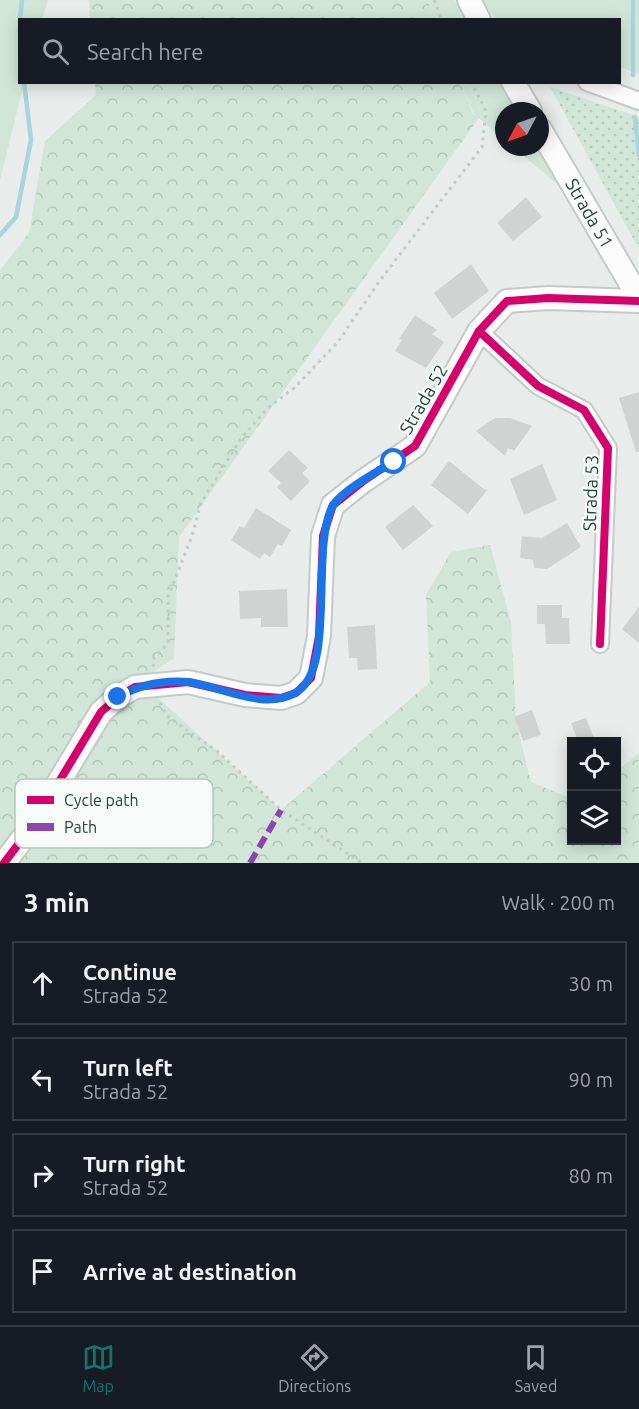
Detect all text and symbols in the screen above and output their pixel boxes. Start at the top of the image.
search box [18,18,621,84]
icon: search [39,35,72,68]
text: Search here [87,39,203,64]
north arrow [495,102,549,156]
street label: Strada 51 [562,175,618,251]
street label: Strada 52 [395,361,451,437]
route start [380,448,406,474]
street label: Strada 53 [579,454,601,532]
route end [104,683,130,709]
map controls [567,737,621,845]
button: locate [567,737,621,791]
legend [15,779,213,848]
text: Cycle path [64,791,139,809]
button: layers [567,791,621,845]
text: Path [64,818,97,836]
text: 3 min [24,888,90,917]
text: Walk · 200 m [502,891,615,914]
text: Continue [83,959,177,984]
icon: ahead [26,967,59,1000]
text: 30 m [569,972,613,995]
text: Strada 52 [83,984,168,1007]
text: Turn left [83,1055,173,1080]
icon: left [26,1063,59,1096]
text: 90 m [569,1068,613,1091]
text: Strada 52 [83,1080,168,1103]
text: Turn right [83,1151,185,1176]
icon: right [26,1159,59,1192]
text: 80 m [569,1164,613,1187]
text: Strada 52 [83,1176,168,1199]
icon: arrive [26,1255,59,1288]
text: Arrive at destination [83,1259,297,1284]
tab: Map [82,1341,115,1395]
tab: Directions [278,1341,351,1395]
tab: Saved [515,1341,557,1395]

